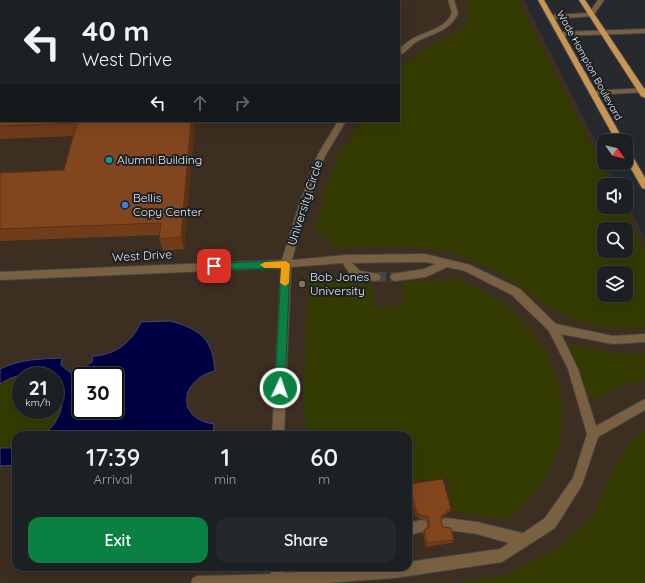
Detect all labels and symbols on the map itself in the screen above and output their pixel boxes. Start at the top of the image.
street label: Wade Hampton Boulevard [554,8,625,122]
north arrow [597,134,633,170]
place label: Alumni Building [117,152,202,167]
marker: Alumni Building [104,155,114,165]
street label: University Circle [284,158,325,247]
place label: Bellis Copy Center [133,190,203,219]
marker: Bellis Copy Center [120,200,130,210]
street label: West Drive [112,246,173,265]
pin [197,249,231,283]
place label: Bob Jones University [310,269,369,298]
marker: Bob Jones University [297,279,307,289]
speed limit sign: 30 [72,367,124,419]
position arrow [259,367,301,409]

